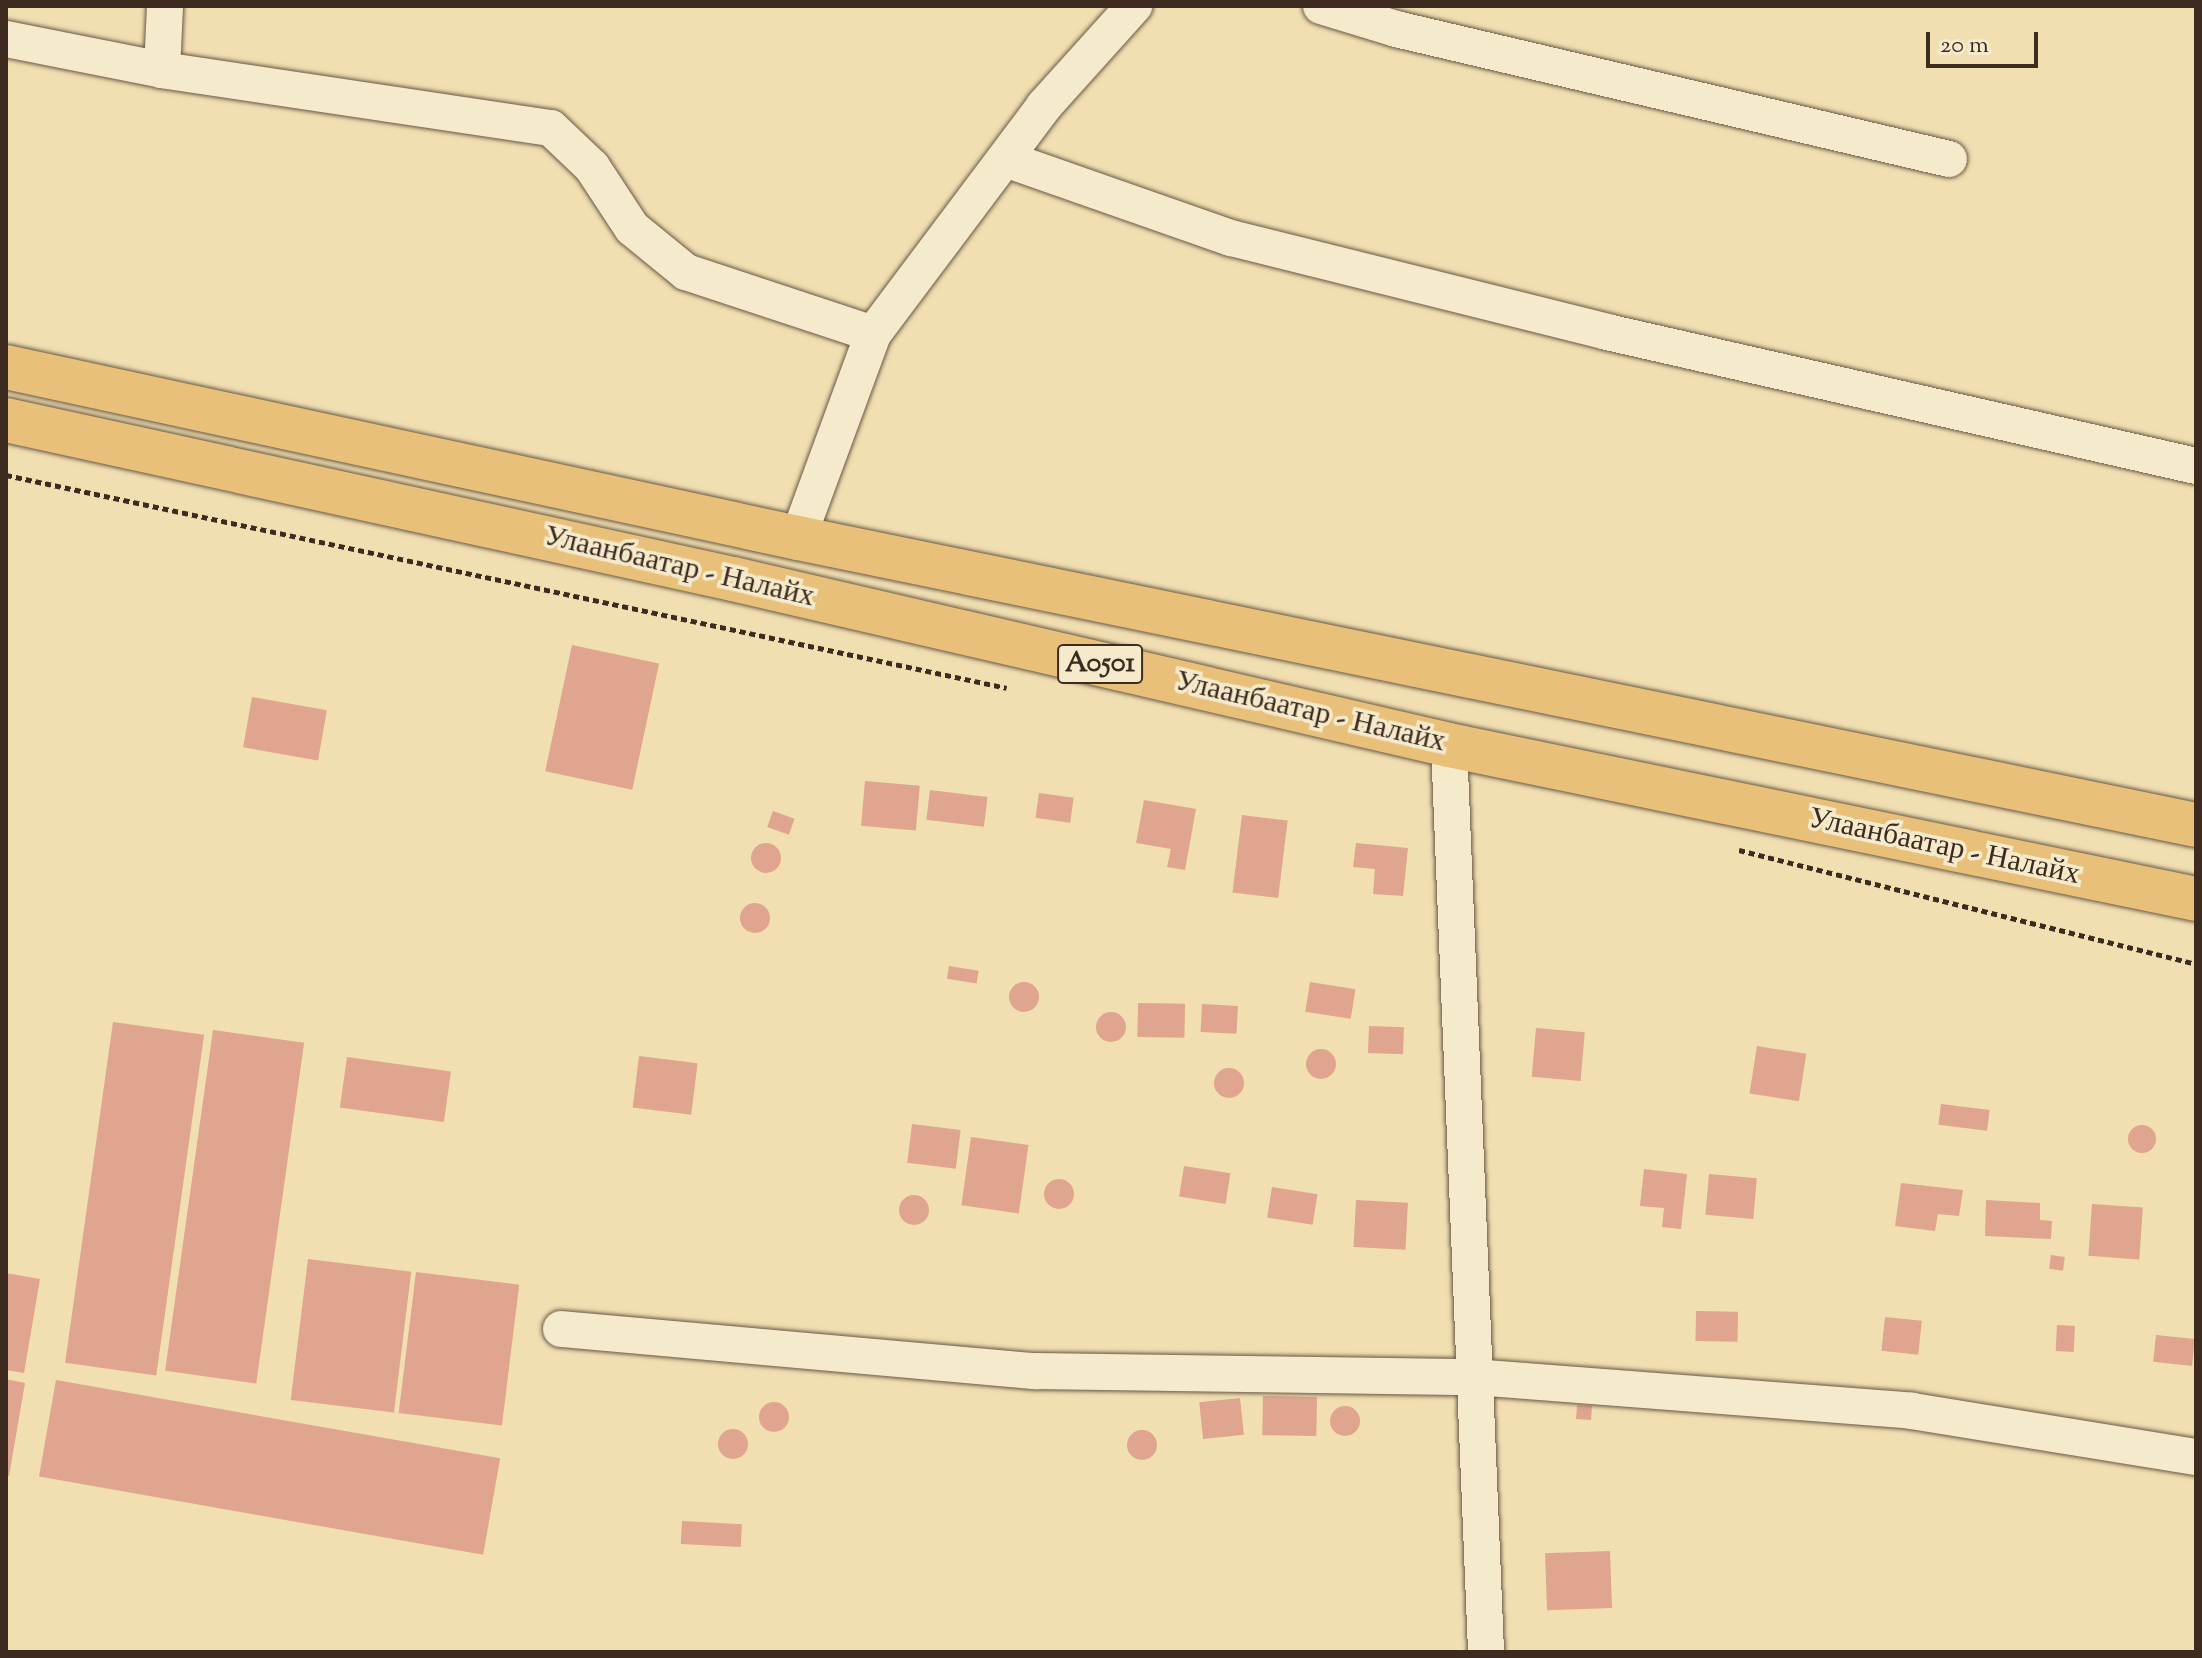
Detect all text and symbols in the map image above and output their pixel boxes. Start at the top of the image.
scale bar [1930,16,2042,66]
text: 20 m [1940,29,1989,63]
street label: Улаанбаатар - Налайх [540,519,818,617]
road number: A0501 [1056,640,1144,688]
street label: Улаанбаатар - Налайх [1171,664,1449,762]
street label: Улаанбаатар - Налайх [1805,802,2083,894]

